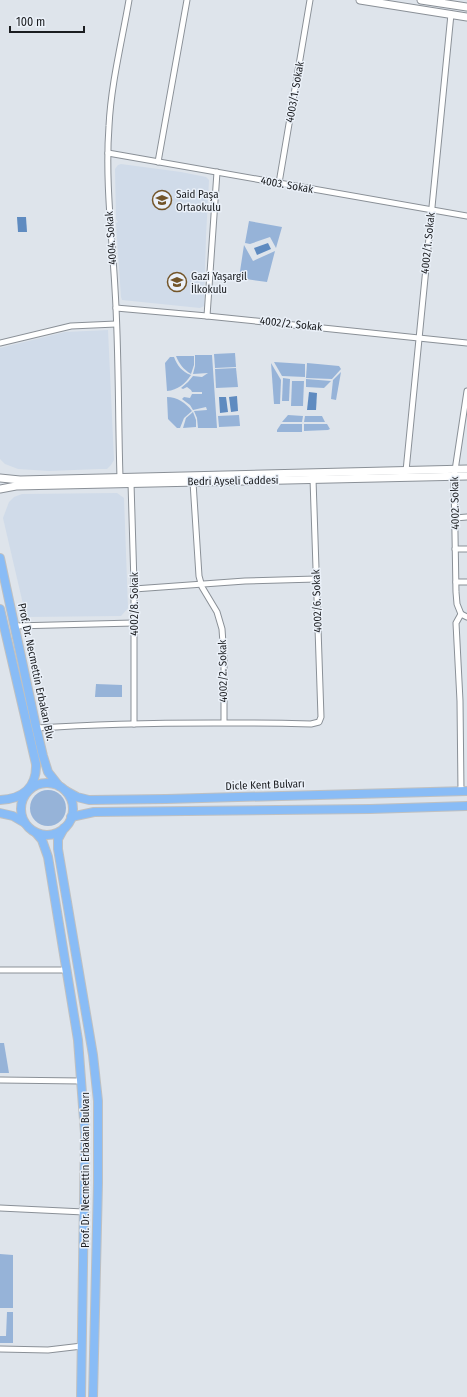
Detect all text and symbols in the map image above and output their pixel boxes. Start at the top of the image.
scale bar [10,8,84,34]
text: 100 m [16,15,45,29]
street label: 4003/1. Sokak [283,60,307,124]
street label: 4003. Sokak [260,174,315,196]
place label: Said Paşa Ortaokulu [176,188,221,214]
school or university icon: Said Paşa Ortaokulu [151,189,173,211]
street label: 4004. Sokak [103,210,119,265]
street label: 4002/1. Sokak [418,211,438,274]
place label: Gazi Yaşargil İlkokulu [191,270,247,296]
school or university icon: Gazi Yaşargil İlkokulu [166,271,188,293]
street label: 4002/2. Sokak [259,314,324,334]
street label: Bedri Ayseli Caddesi [187,474,279,488]
street label: 4002. Sokak [448,475,462,530]
street label: 4002/6. Sokak [309,568,325,633]
street label: 4002/8. Sokak [128,571,141,636]
street label: Prof. Dr. Necmettin Erbakan Blv. [15,602,57,742]
street label: 4002/2. Sokak [216,639,230,702]
street label: Dicle Kent Bulvarı [225,777,305,793]
street label: Prof. Dr. Necmettin Erbakan Bulvarı [79,1092,92,1248]

